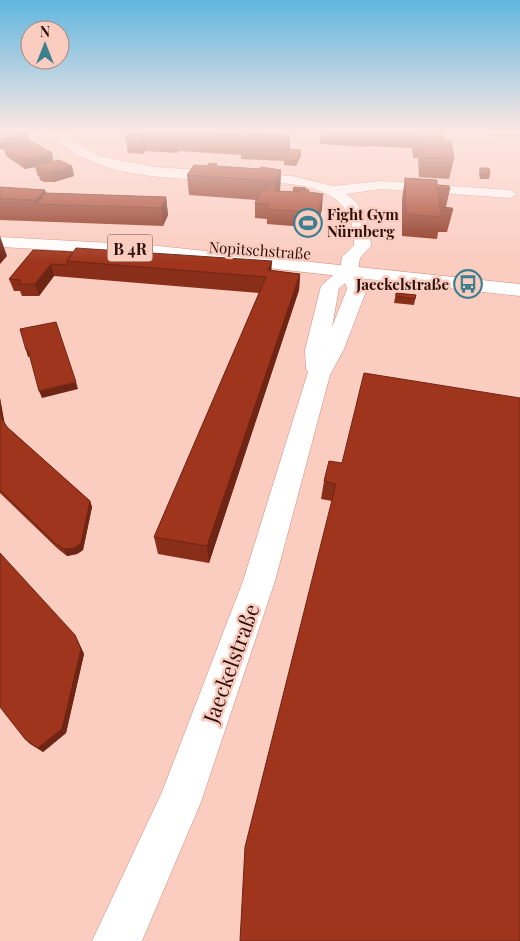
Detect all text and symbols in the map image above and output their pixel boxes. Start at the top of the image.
north arrow [20,20,70,70]
text: N [40,22,50,41]
place label: Fight Gym Nürnberg [327,204,399,241]
sports icon: Fight Gym Nürnberg [293,208,323,238]
road number: B 4R [108,234,152,262]
street label: Nopitschstraße [208,236,312,264]
bus stop icon: Jaeckelstraße [453,269,483,299]
place label: Jaeckelstraße [355,274,449,294]
street label: Jaeckelstraße [195,600,264,727]

